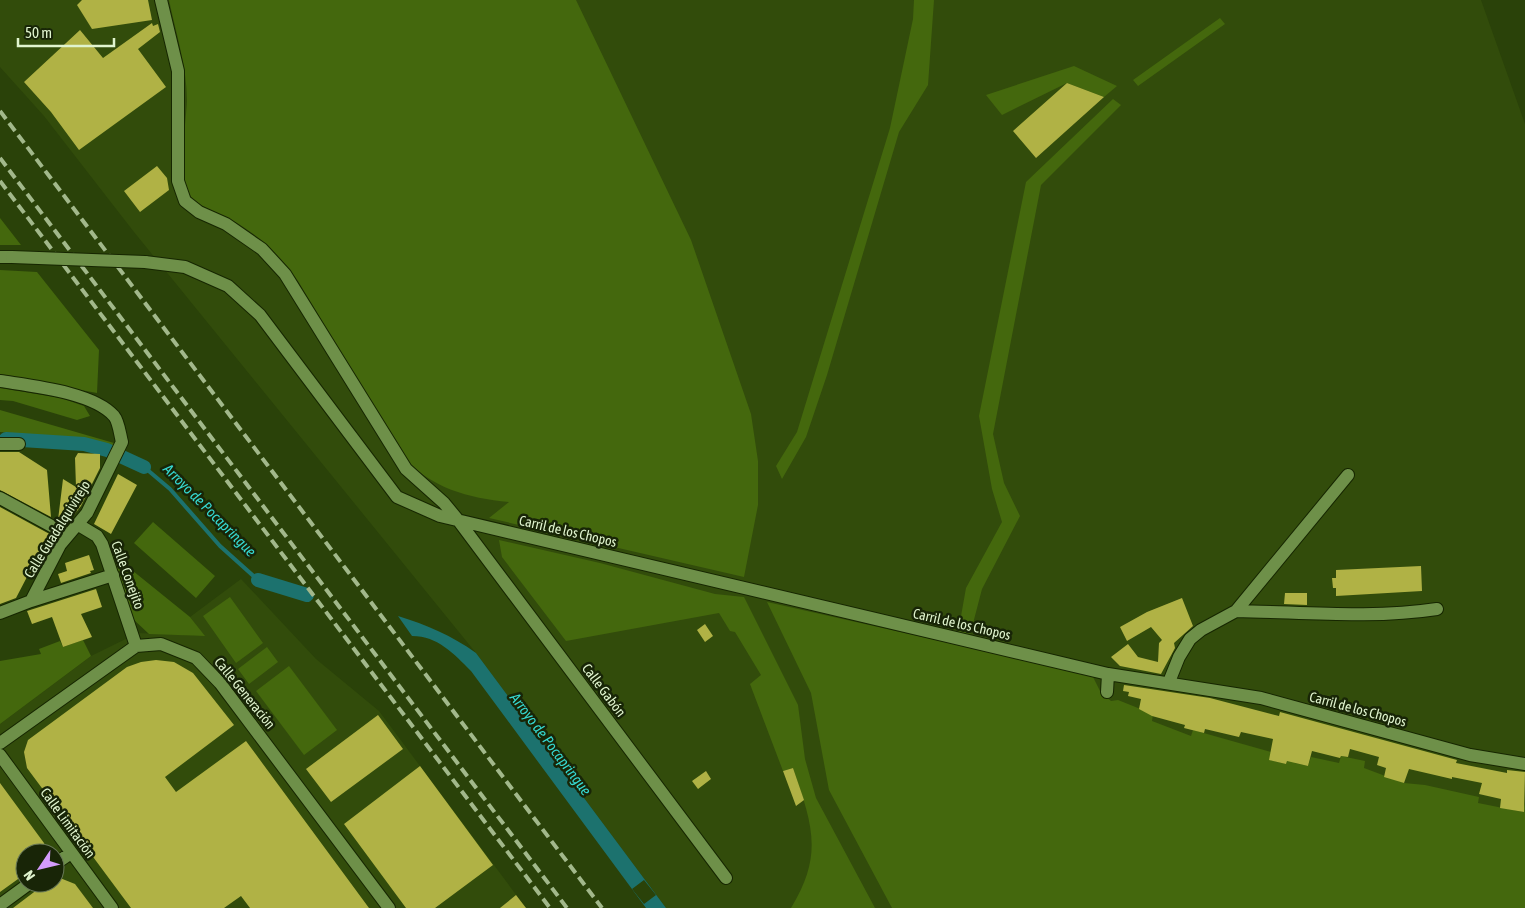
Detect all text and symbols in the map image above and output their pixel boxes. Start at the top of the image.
scale bar [18,15,114,47]
text: 50 m [25,24,52,41]
water label: Arroyo de Pocapringue [159,459,260,560]
street label: Calle Guadalquivirejo [21,477,93,581]
street label: Carril de los Chopos [518,512,618,550]
street label: Calle Conejito [108,539,148,611]
street label: Carril de los Chopos [912,605,1012,643]
street label: Calle Generación [211,654,279,732]
street label: Calle Gabón [579,660,629,720]
street label: Carril de los Chopos [1308,688,1408,730]
water label: Arroyo de Pocapringue [506,689,595,799]
street label: Calle Limitación [37,785,99,861]
north arrow [15,843,65,893]
text: N [20,867,38,883]

